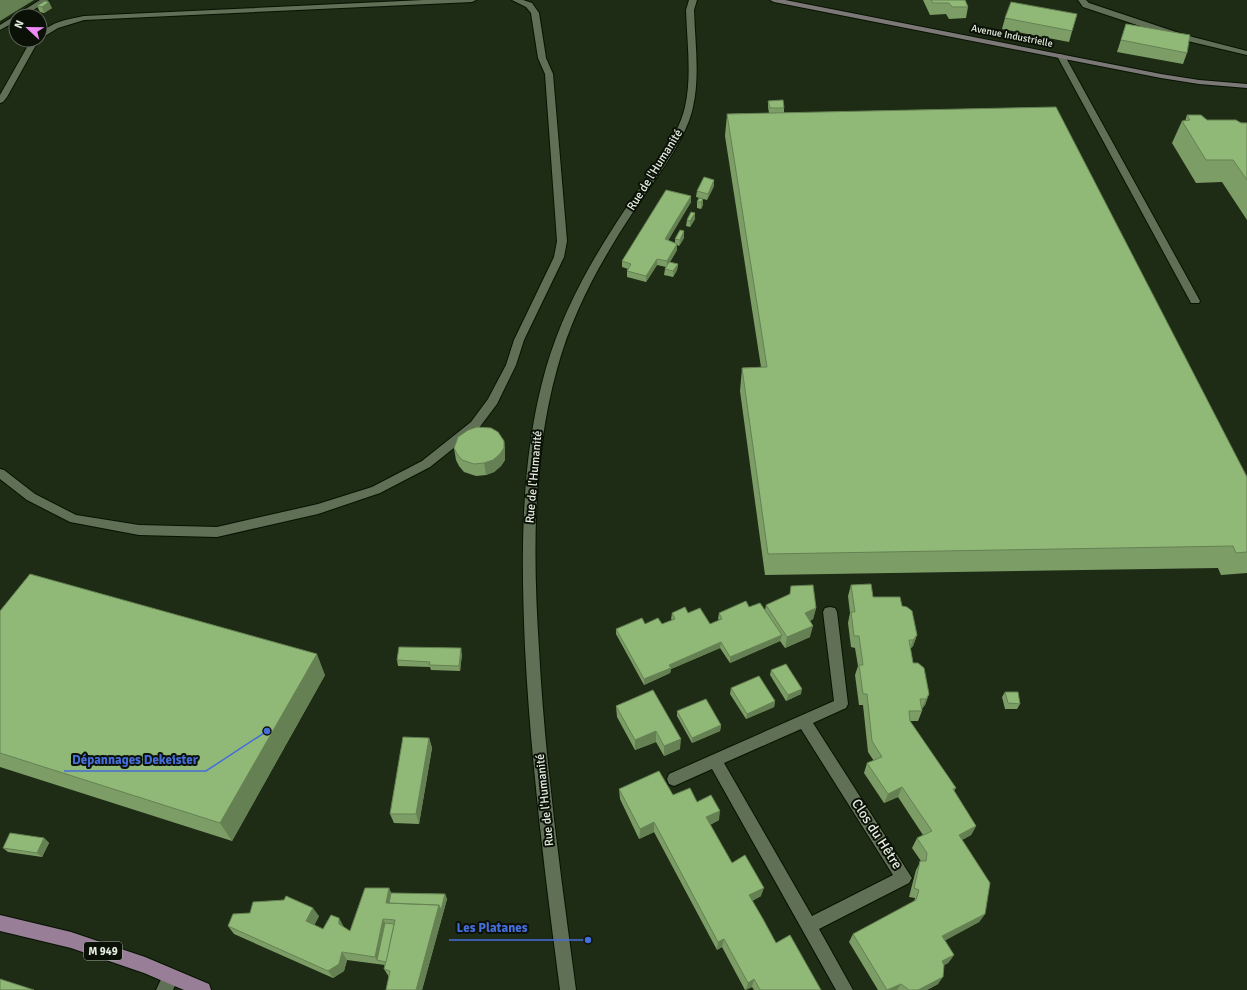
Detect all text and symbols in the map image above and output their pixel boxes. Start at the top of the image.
north arrow [8,8,48,48]
text: N [12,18,27,30]
street label: Avenue Industrielle [970,22,1054,50]
street label: Rue de l'Humanité [624,127,686,213]
street label: Rue de l'Humanité [522,430,546,524]
callout: Dépannages Dekeister [64,746,206,771]
text: Dépannages Dekeister [72,752,199,768]
street label: Rue de l'Humanité [533,753,557,847]
street label: Clos du Hêtre [848,796,906,872]
callout: Les Platanes [449,915,536,940]
text: Les Platanes [457,920,528,936]
road number: M 949 [84,942,122,960]

